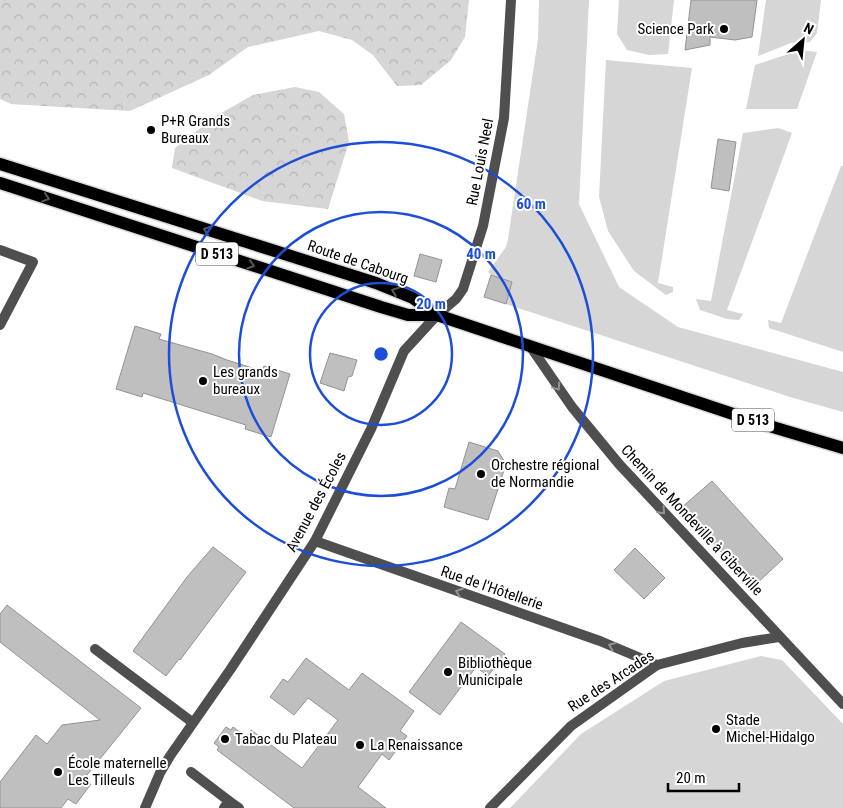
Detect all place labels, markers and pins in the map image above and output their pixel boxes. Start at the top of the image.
place label: Science Park [637,20,714,38]
marker: Science Park [718,23,730,35]
place label: P+R Grands Bureaux [161,112,230,147]
marker: P+R Grands Bureaux [145,124,157,136]
centre of rings [372,345,390,363]
place label: Les grands bureaux [213,363,278,398]
marker: Les grands bureaux [197,375,209,387]
place label: Orchestre régional de Normandie [491,456,600,491]
marker: Orchestre régional de Normandie [475,468,487,480]
place label: Bibliothèque Municipale [458,654,532,689]
marker: Bibliothèque Municipale [442,666,454,678]
place label: Stade Michel-Hidalgo [726,711,815,746]
marker: Stade Michel-Hidalgo [710,723,722,735]
place label: Tabac du Plateau [235,730,337,748]
marker: Tabac du Plateau [219,733,231,745]
place label: La Renaissance [370,736,463,754]
marker: La Renaissance [354,739,366,751]
place label: École maternelle Les Tilleuls [68,754,166,789]
marker: École maternelle Les Tilleuls [52,766,64,778]

